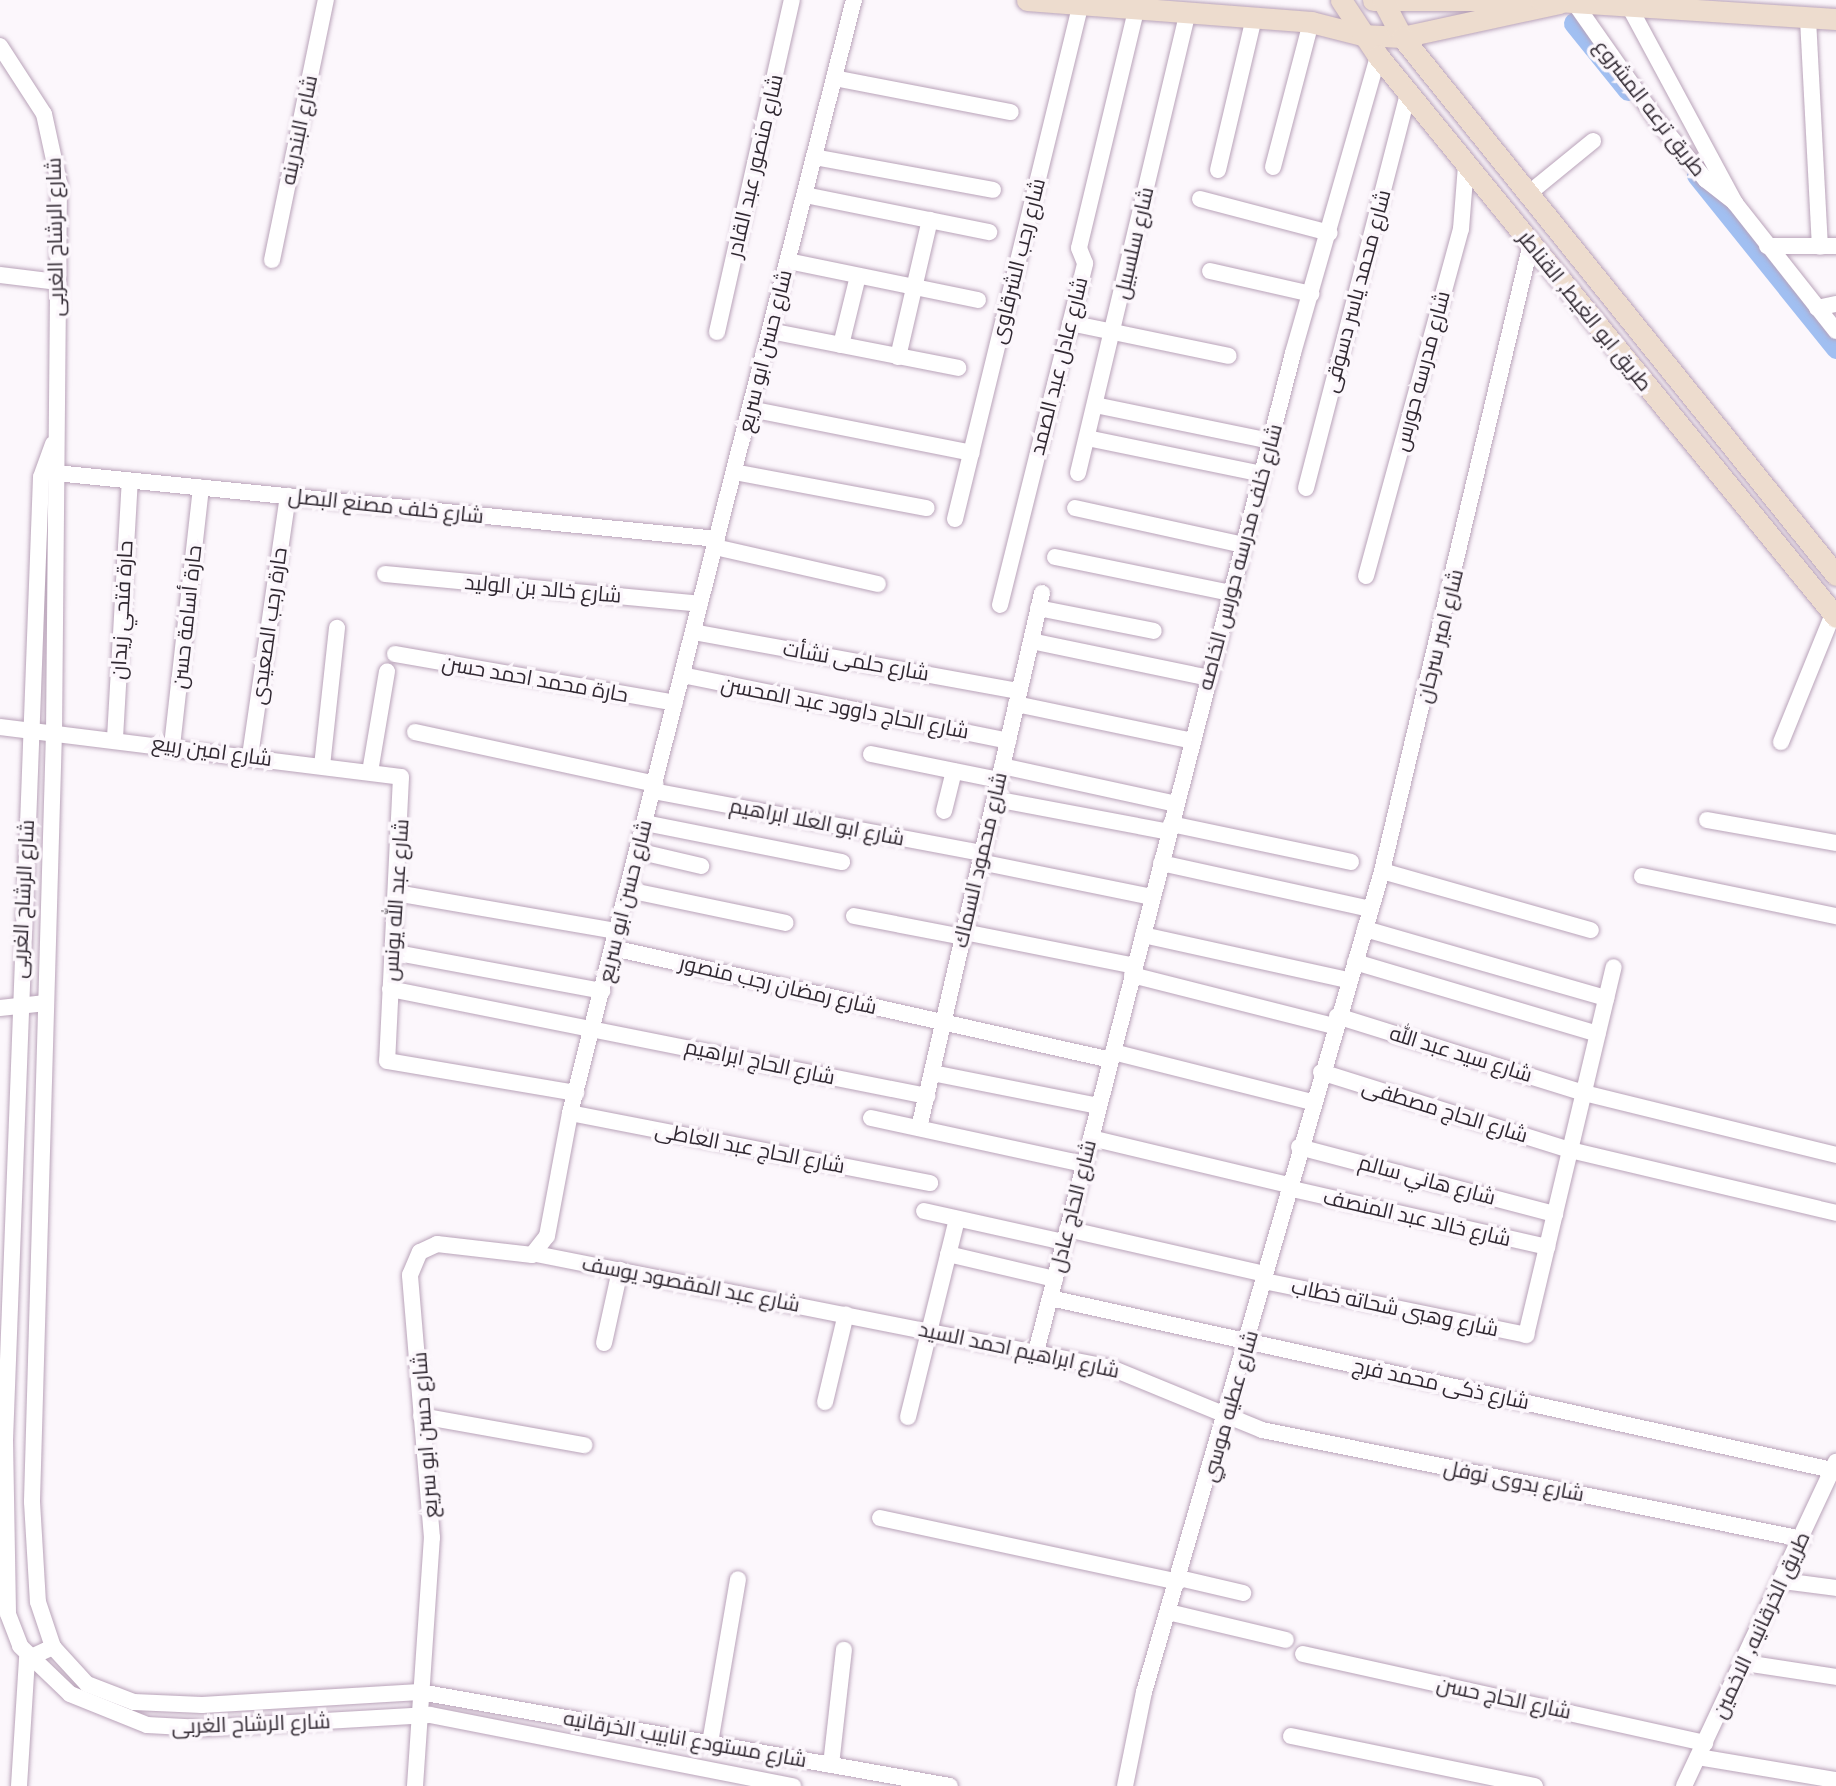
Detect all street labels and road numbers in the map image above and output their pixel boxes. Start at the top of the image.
street label: طريق ترعه المشروع [1589,34,1711,182]
street label: شارع منصور عبد القادر [722,72,788,260]
street label: شارع البندرينه [275,73,323,187]
street label: شارع الرشاح الغربى [41,157,69,317]
street label: شارع رجب الشرقاوى [985,176,1051,346]
street label: شارع سلسبيل [1109,184,1159,302]
street label: شارع محمد ياسر دسوقى [1318,187,1396,395]
street label: طريق ابو الغيط, القناطر [1513,226,1657,396]
street label: شارع حسن ابو سريع [733,267,797,435]
street label: شارع عادل عبد الصمد [1025,274,1093,458]
street label: شارع مدرسه حورس [1388,288,1456,454]
street label: شارع خلف مدرسه حورس الخاصه [1192,421,1288,693]
street label: شارع خلف مصنع البصل [287,483,485,529]
street label: حارة فتحي زيدان [106,540,138,680]
street label: حارة أسامة حسن [167,544,207,690]
street label: حارة رجب الصعيدى [245,546,293,706]
street label: شارع امير سرحان [1411,566,1469,706]
street label: شارع خالد بن الوليد [464,570,622,608]
street label: شارع حلمى نشأت [781,636,931,686]
street label: حارة محمد احمد حسن [440,650,630,708]
street label: شارع الحاج داوود عبد المحسن [719,672,971,744]
street label: شارع امين ربيع [150,730,274,772]
street label: شارع محمود السماك [948,770,1012,950]
street label: شارع ابو العلا ابراهيم [727,793,907,851]
street label: شارع حسن ابو سريع [593,817,657,985]
street label: شارع عبد الله يونس [378,818,414,982]
street label: شارع الرشاح الغربى [6,819,40,979]
street label: شارع رمضان رجب منصور [677,950,879,1020]
street label: شارع سيد عبد الله [1387,1020,1535,1088]
street label: شارع الحاج ابراهيم [683,1034,837,1090]
street label: شارع الحاج مصطفى [1359,1074,1531,1148]
street label: شارع الحاج عبد العاطى [653,1117,847,1179]
street label: شارع الحاج عادل [1044,1137,1102,1275]
street label: شارع هاني سالم [1356,1150,1498,1210]
street label: شارع خالد عبد المنصف [1321,1184,1513,1252]
street label: شارع عبد المقصود يوسف [580,1250,802,1318]
street label: شارع وهبى شحاته خطاب [1289,1274,1501,1342]
street label: شارع ابراهيم احمد السيد [916,1316,1122,1384]
street label: شارع عطيه موسي [1196,1327,1264,1485]
street label: شارع حسن ابو سريع [407,1351,443,1519]
street label: شارع ذكى محمد فرج [1350,1353,1532,1415]
street label: شارع بدوى نوفل [1442,1455,1586,1507]
street label: طريق الخرقانيه, الاخمين [1707,1528,1815,1722]
street label: شارع الحاج حسن [1434,1671,1574,1725]
street label: شارع مستودع انابيب الخرقانيه [561,1705,809,1773]
street label: شارع الرشاح الغربى [171,1709,331,1739]

